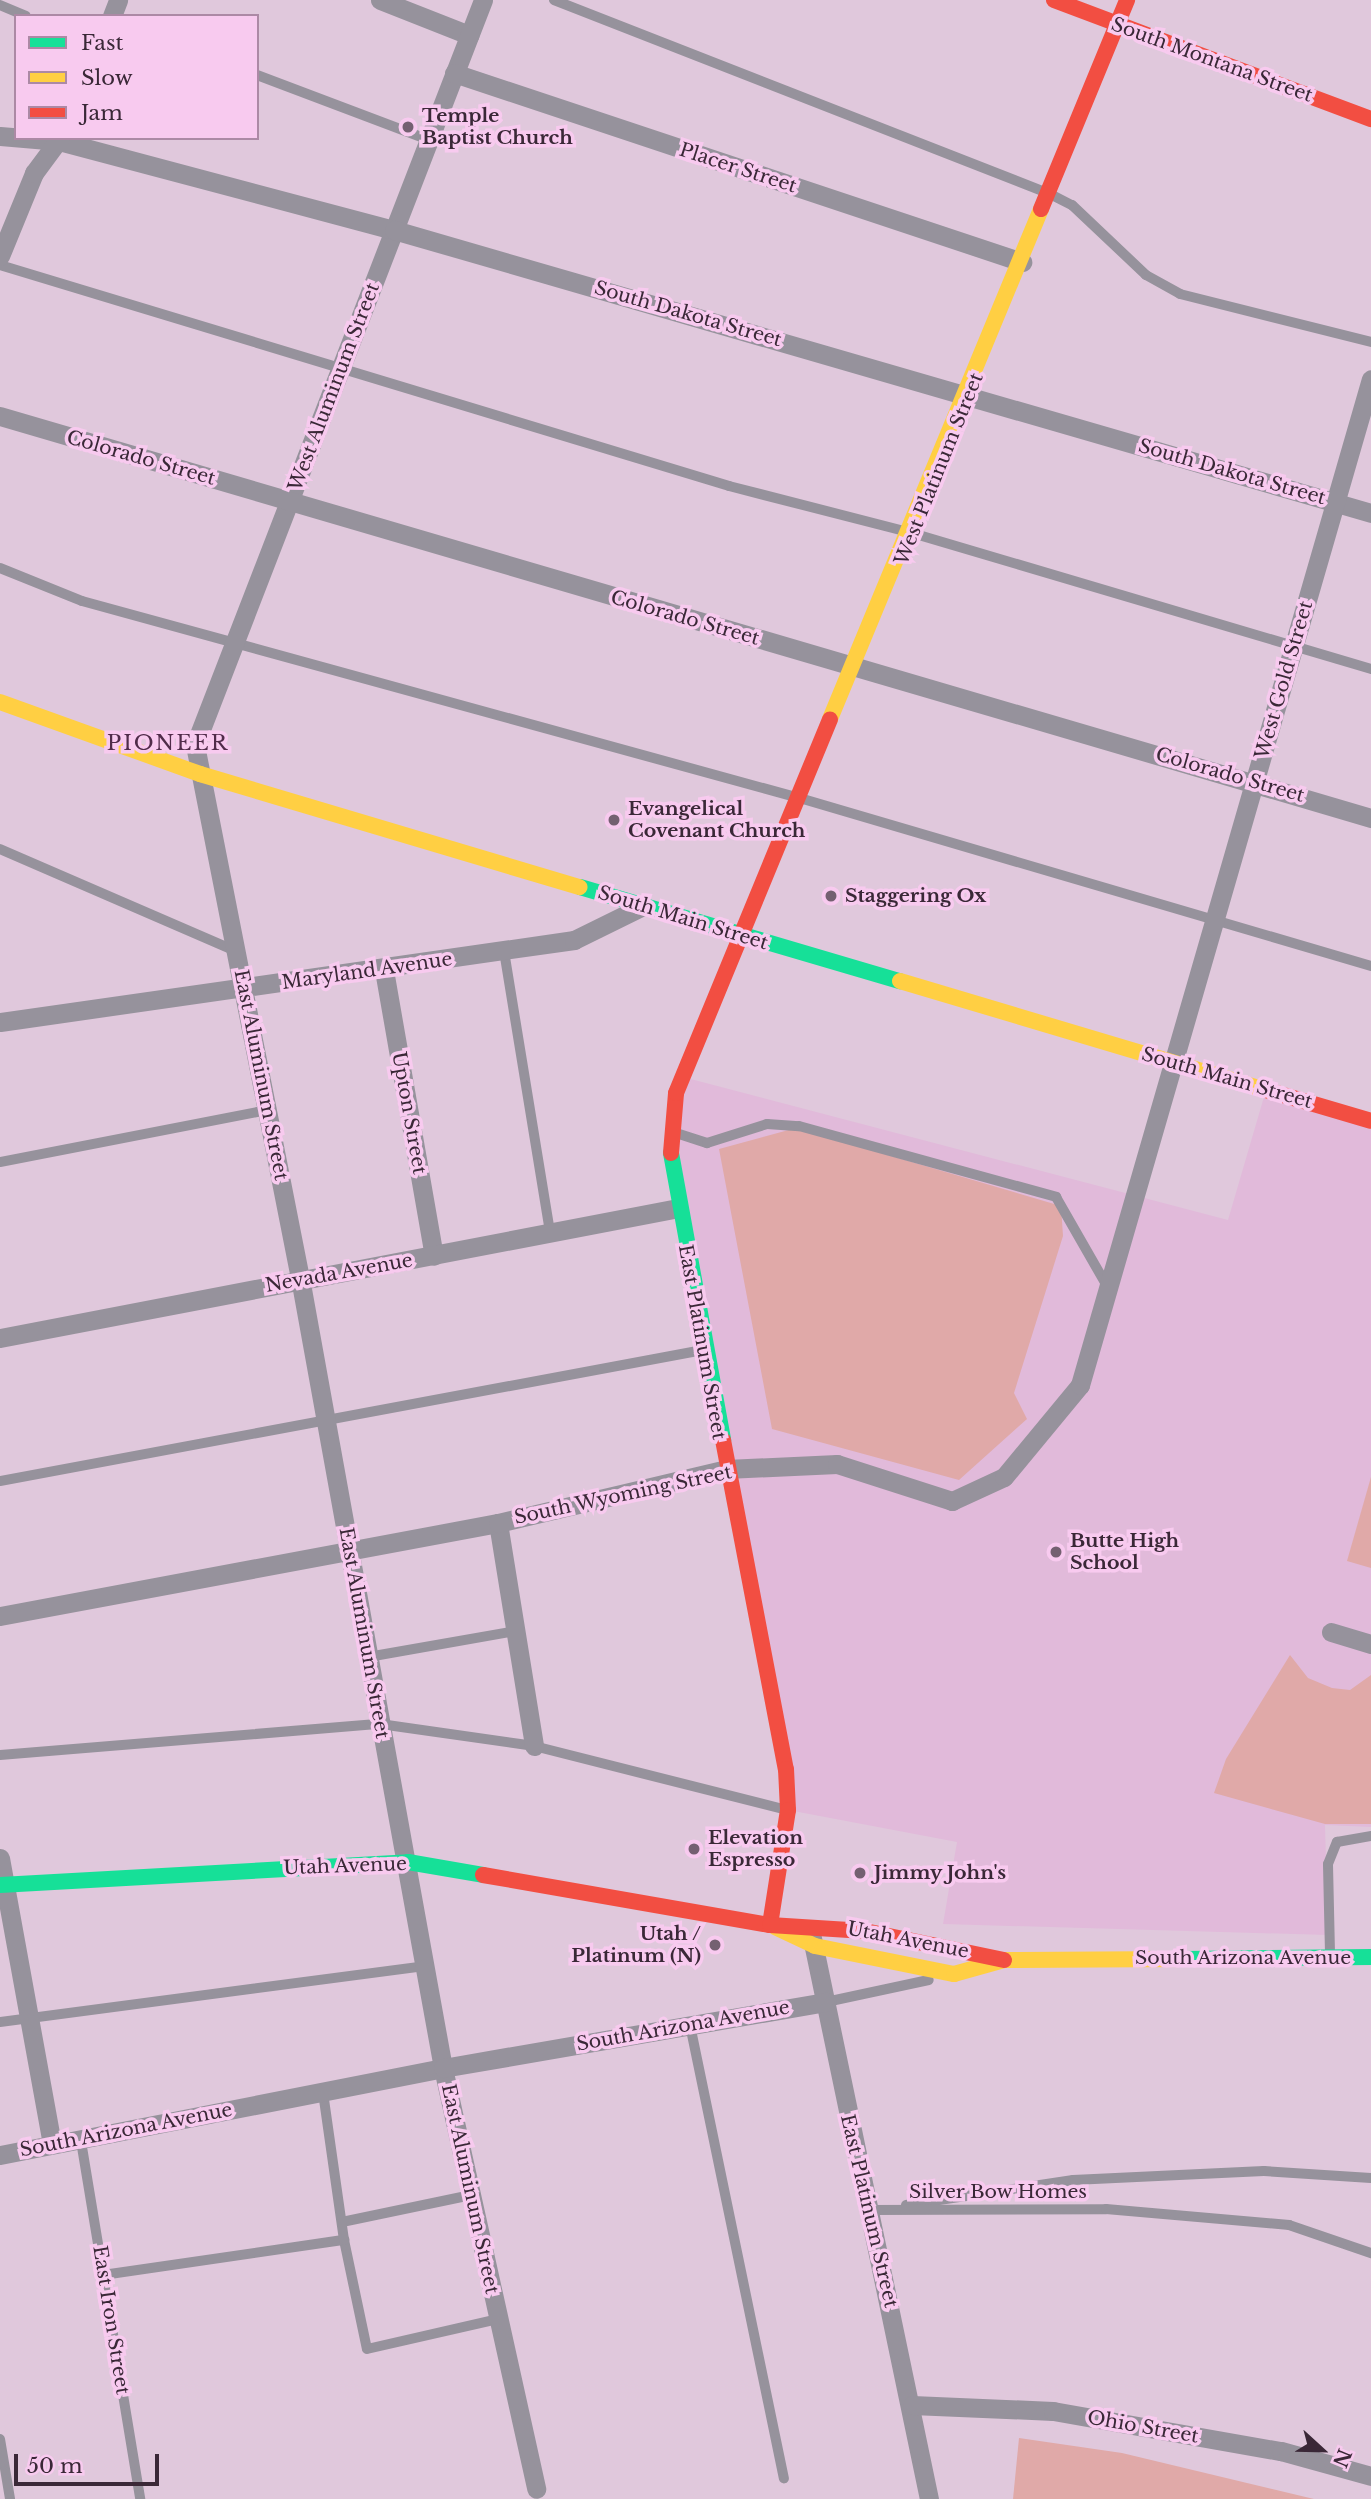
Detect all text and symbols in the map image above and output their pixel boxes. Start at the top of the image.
street label: South Montana Street [1108,13,1316,107]
legend [14,14,259,140]
text: Fast [81,30,123,56]
text: Slow [81,65,133,91]
text: Jam [81,100,123,126]
place label: Temple Baptist Church [422,105,573,149]
marker: Temple Baptist Church [400,119,416,135]
street label: Placer Street [676,138,800,198]
street label: South Dakota Street [592,276,784,352]
street label: West Aluminum Street [284,279,384,495]
street label: West Platinum Street [890,370,988,568]
street label: Colorado Street [64,426,218,490]
street label: South Dakota Street [1136,434,1328,510]
street label: Colorado Street [608,586,762,650]
street label: West Gold Street [1250,598,1318,762]
district label: PIONEER [108,730,228,756]
street label: Colorado Street [1153,743,1307,807]
place label: Evangelical Covenant Church [628,798,805,842]
marker: Evangelical Covenant Church [606,812,622,828]
street label: South Main Street [595,881,771,955]
place label: Staggering Ox [845,885,987,907]
marker: Staggering Ox [823,888,839,904]
street label: Maryland Avenue [280,948,454,994]
street label: East Aluminum Street [229,967,293,1183]
street label: South Main Street [1139,1043,1315,1113]
street label: Upton Street [387,1050,431,1176]
street label: East Platinum Street [674,1243,730,1441]
street label: Nevada Avenue [263,1249,415,1297]
street label: South Wyoming Street [512,1461,734,1529]
street label: East Aluminum Street [334,1525,394,1741]
place label: Butte High School [1070,1530,1179,1574]
marker: Butte High School [1048,1544,1064,1560]
place label: Elevation Espresso [708,1827,803,1871]
marker: Elevation Espresso [686,1841,702,1857]
street label: Utah Avenue [282,1852,408,1880]
place label: Jimmy John's [874,1862,1007,1884]
marker: Jimmy John's [852,1865,868,1881]
street label: Utah Avenue [845,1917,971,1963]
place label: Utah / Platinum (N) [571,1923,701,1967]
marker: Utah / Platinum (N) [707,1937,723,1953]
street label: South Arizona Avenue [1134,1947,1352,1969]
street label: South Arizona Avenue [574,1996,792,2056]
street label: East Aluminum Street [437,2082,503,2296]
street label: South Arizona Avenue [17,2098,235,2162]
street label: East Platinum Street [836,2112,902,2310]
street label: Silver Bow Homes [908,2181,1088,2203]
street label: East Iron Street [88,2244,134,2396]
street label: Ohio Street [1086,2406,1200,2448]
north arrow [1287,2415,1357,2485]
scale bar [18,2440,163,2484]
text: N [1328,2445,1356,2471]
text: 50 m [27,2453,82,2479]

